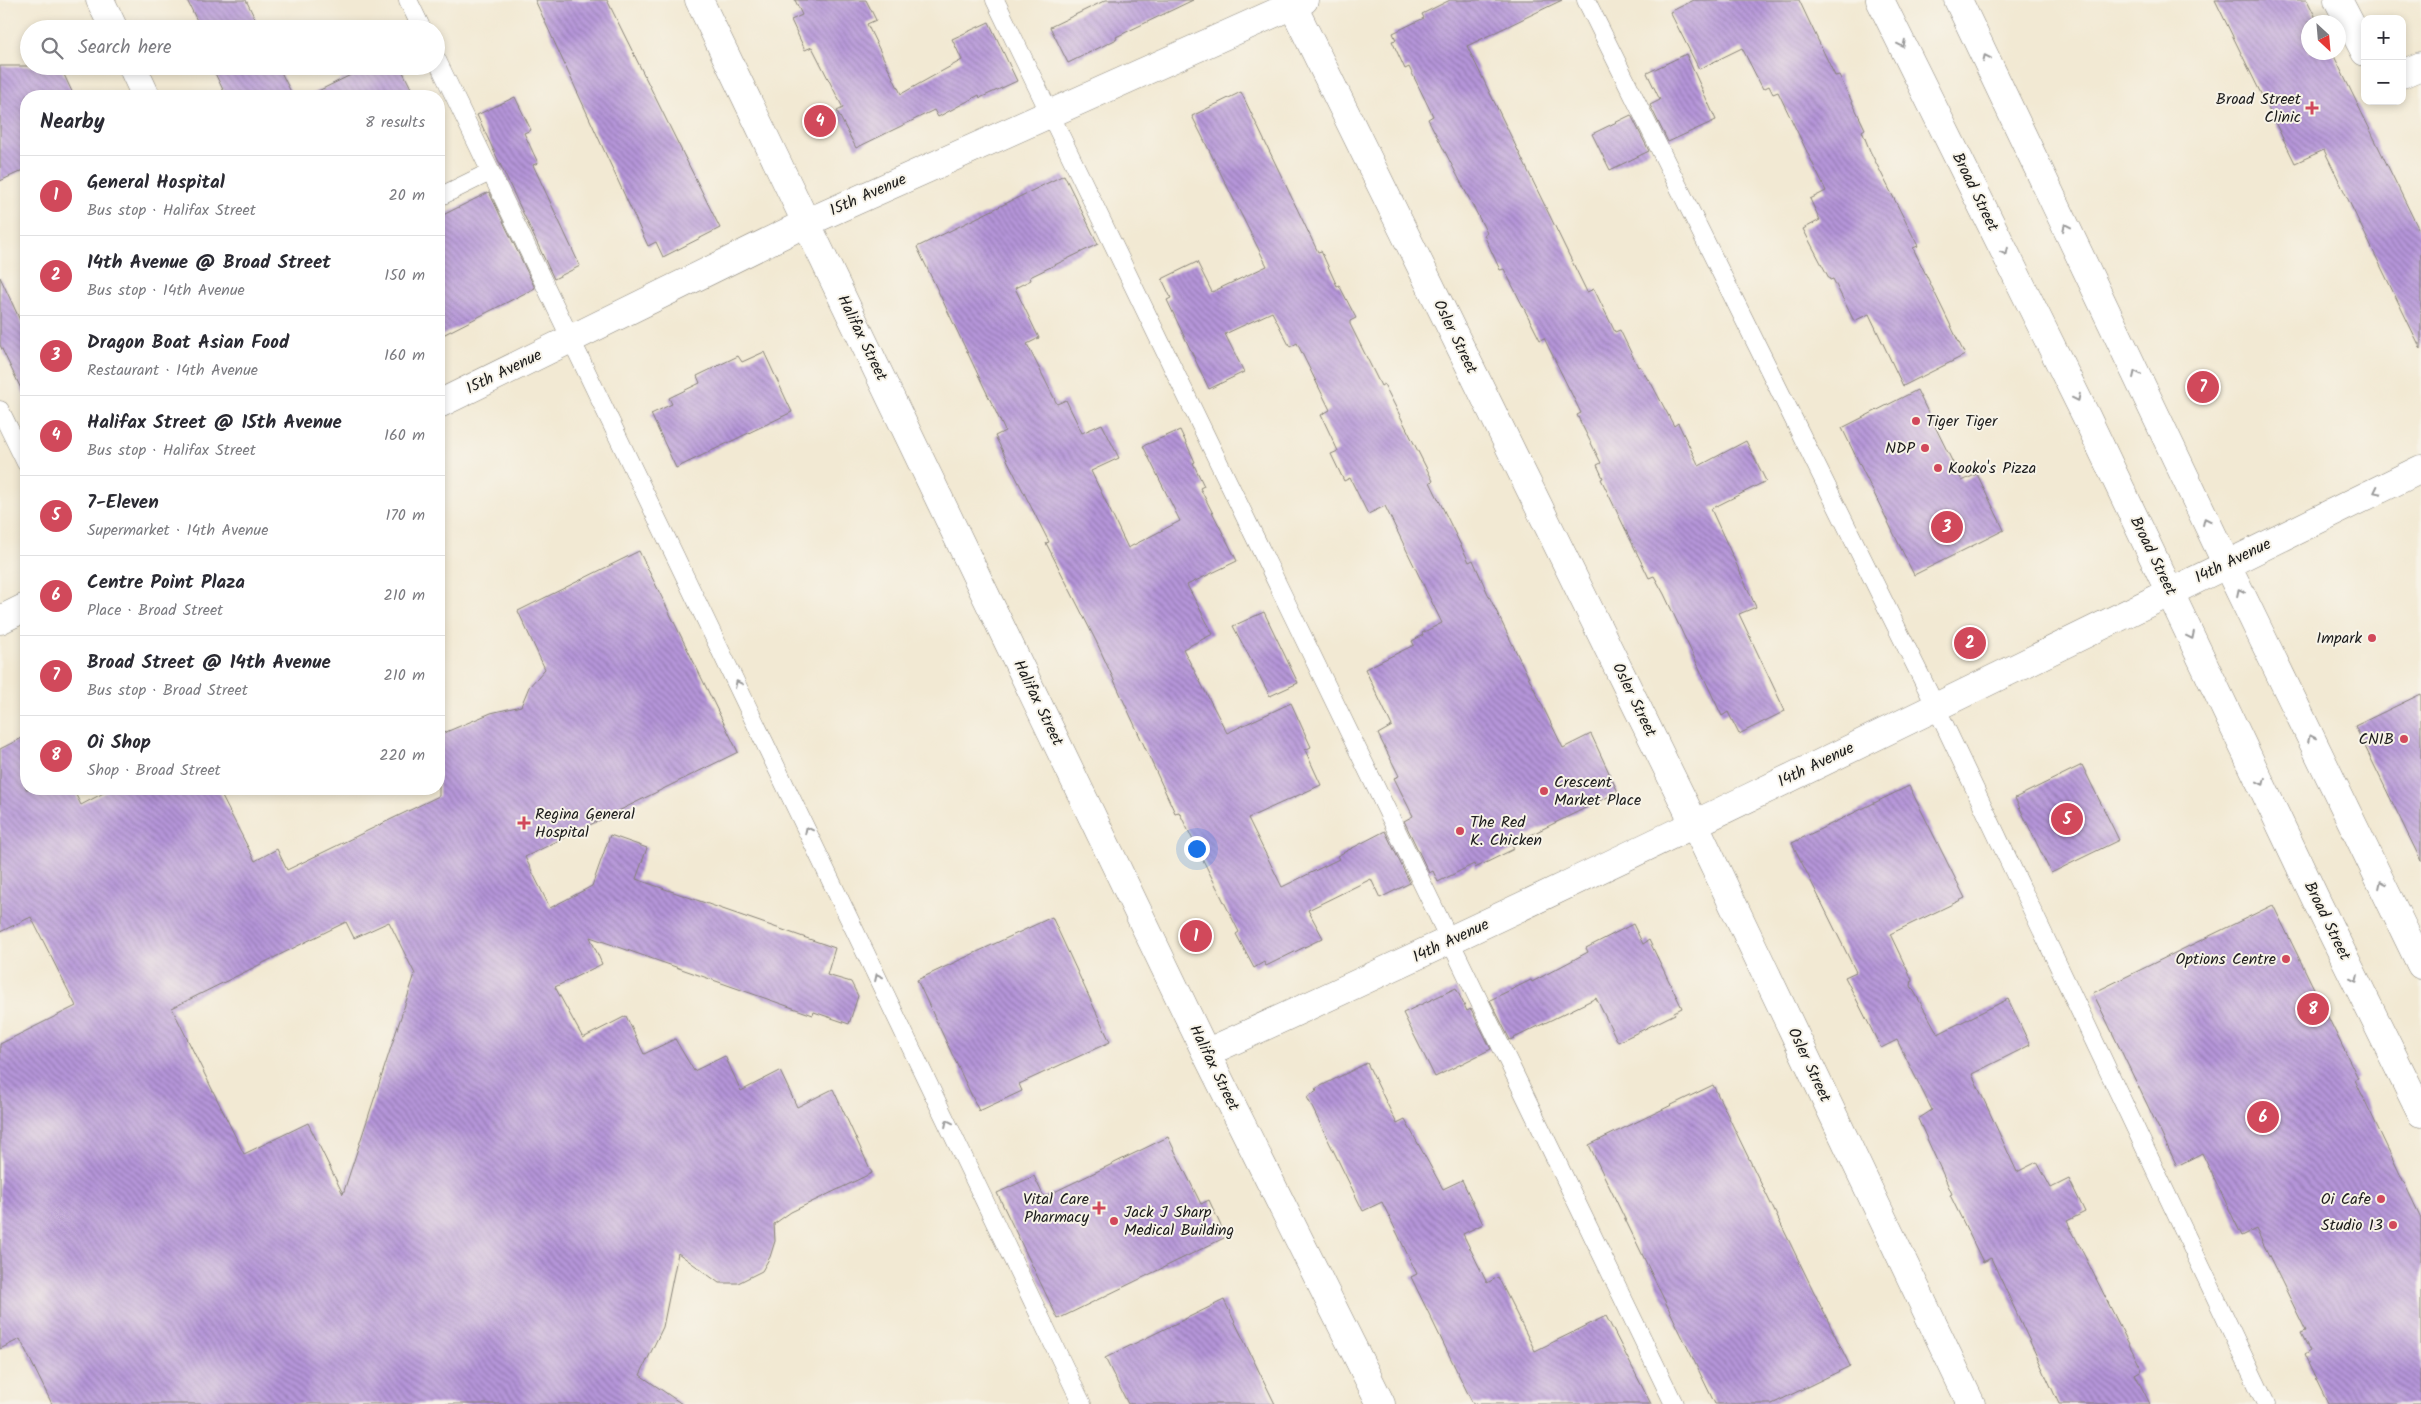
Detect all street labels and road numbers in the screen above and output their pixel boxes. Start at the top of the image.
street label: Broad Street [1945,148,2005,237]
street label: 15th Avenue [826,167,910,223]
street label: Halifax Street [830,291,894,386]
street label: Osler Street [1426,296,1484,379]
street label: 15th Avenue [462,343,546,401]
street label: Broad Street [2123,512,2183,601]
street label: 14th Avenue [2191,532,2275,590]
street label: Halifax Street [1006,656,1070,751]
street label: Osler Street [1605,659,1663,742]
street label: 14th Avenue [1774,736,1858,794]
street label: Broad Street [2297,877,2357,966]
street label: 14th Avenue [1408,912,1494,970]
street label: Halifax Street [1182,1021,1246,1116]
street label: Osler Street [1781,1023,1838,1107]

